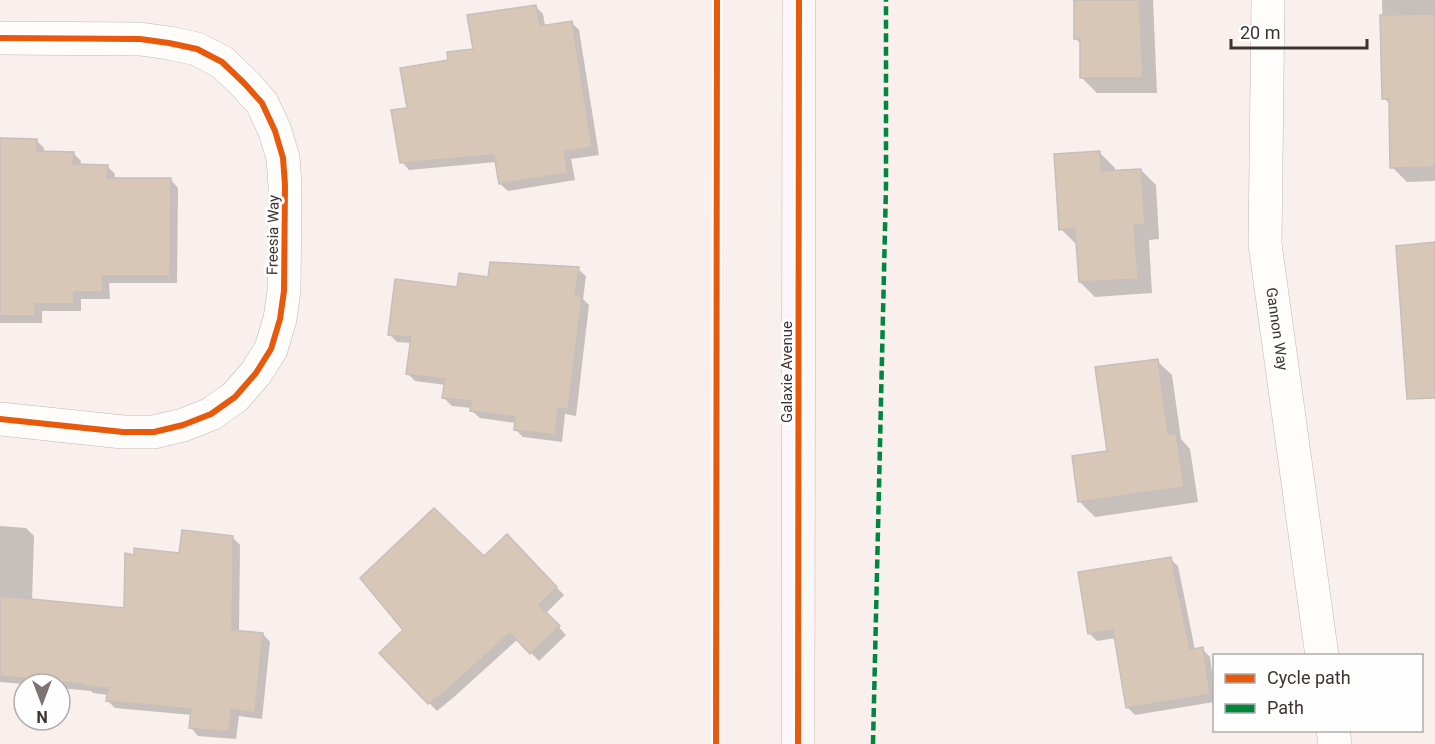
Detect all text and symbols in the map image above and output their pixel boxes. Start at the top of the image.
scale bar [1231,12,1368,50]
text: 20 m [1240,22,1280,43]
street label: Freesia Way [263,195,283,275]
street label: Gannon Way [1262,286,1292,372]
street label: Galaxie Avenue [778,321,796,423]
legend [1213,654,1423,732]
text: Cycle path [1267,667,1351,688]
north arrow [12,672,72,732]
text: Path [1267,697,1304,718]
text: N [36,707,48,726]

